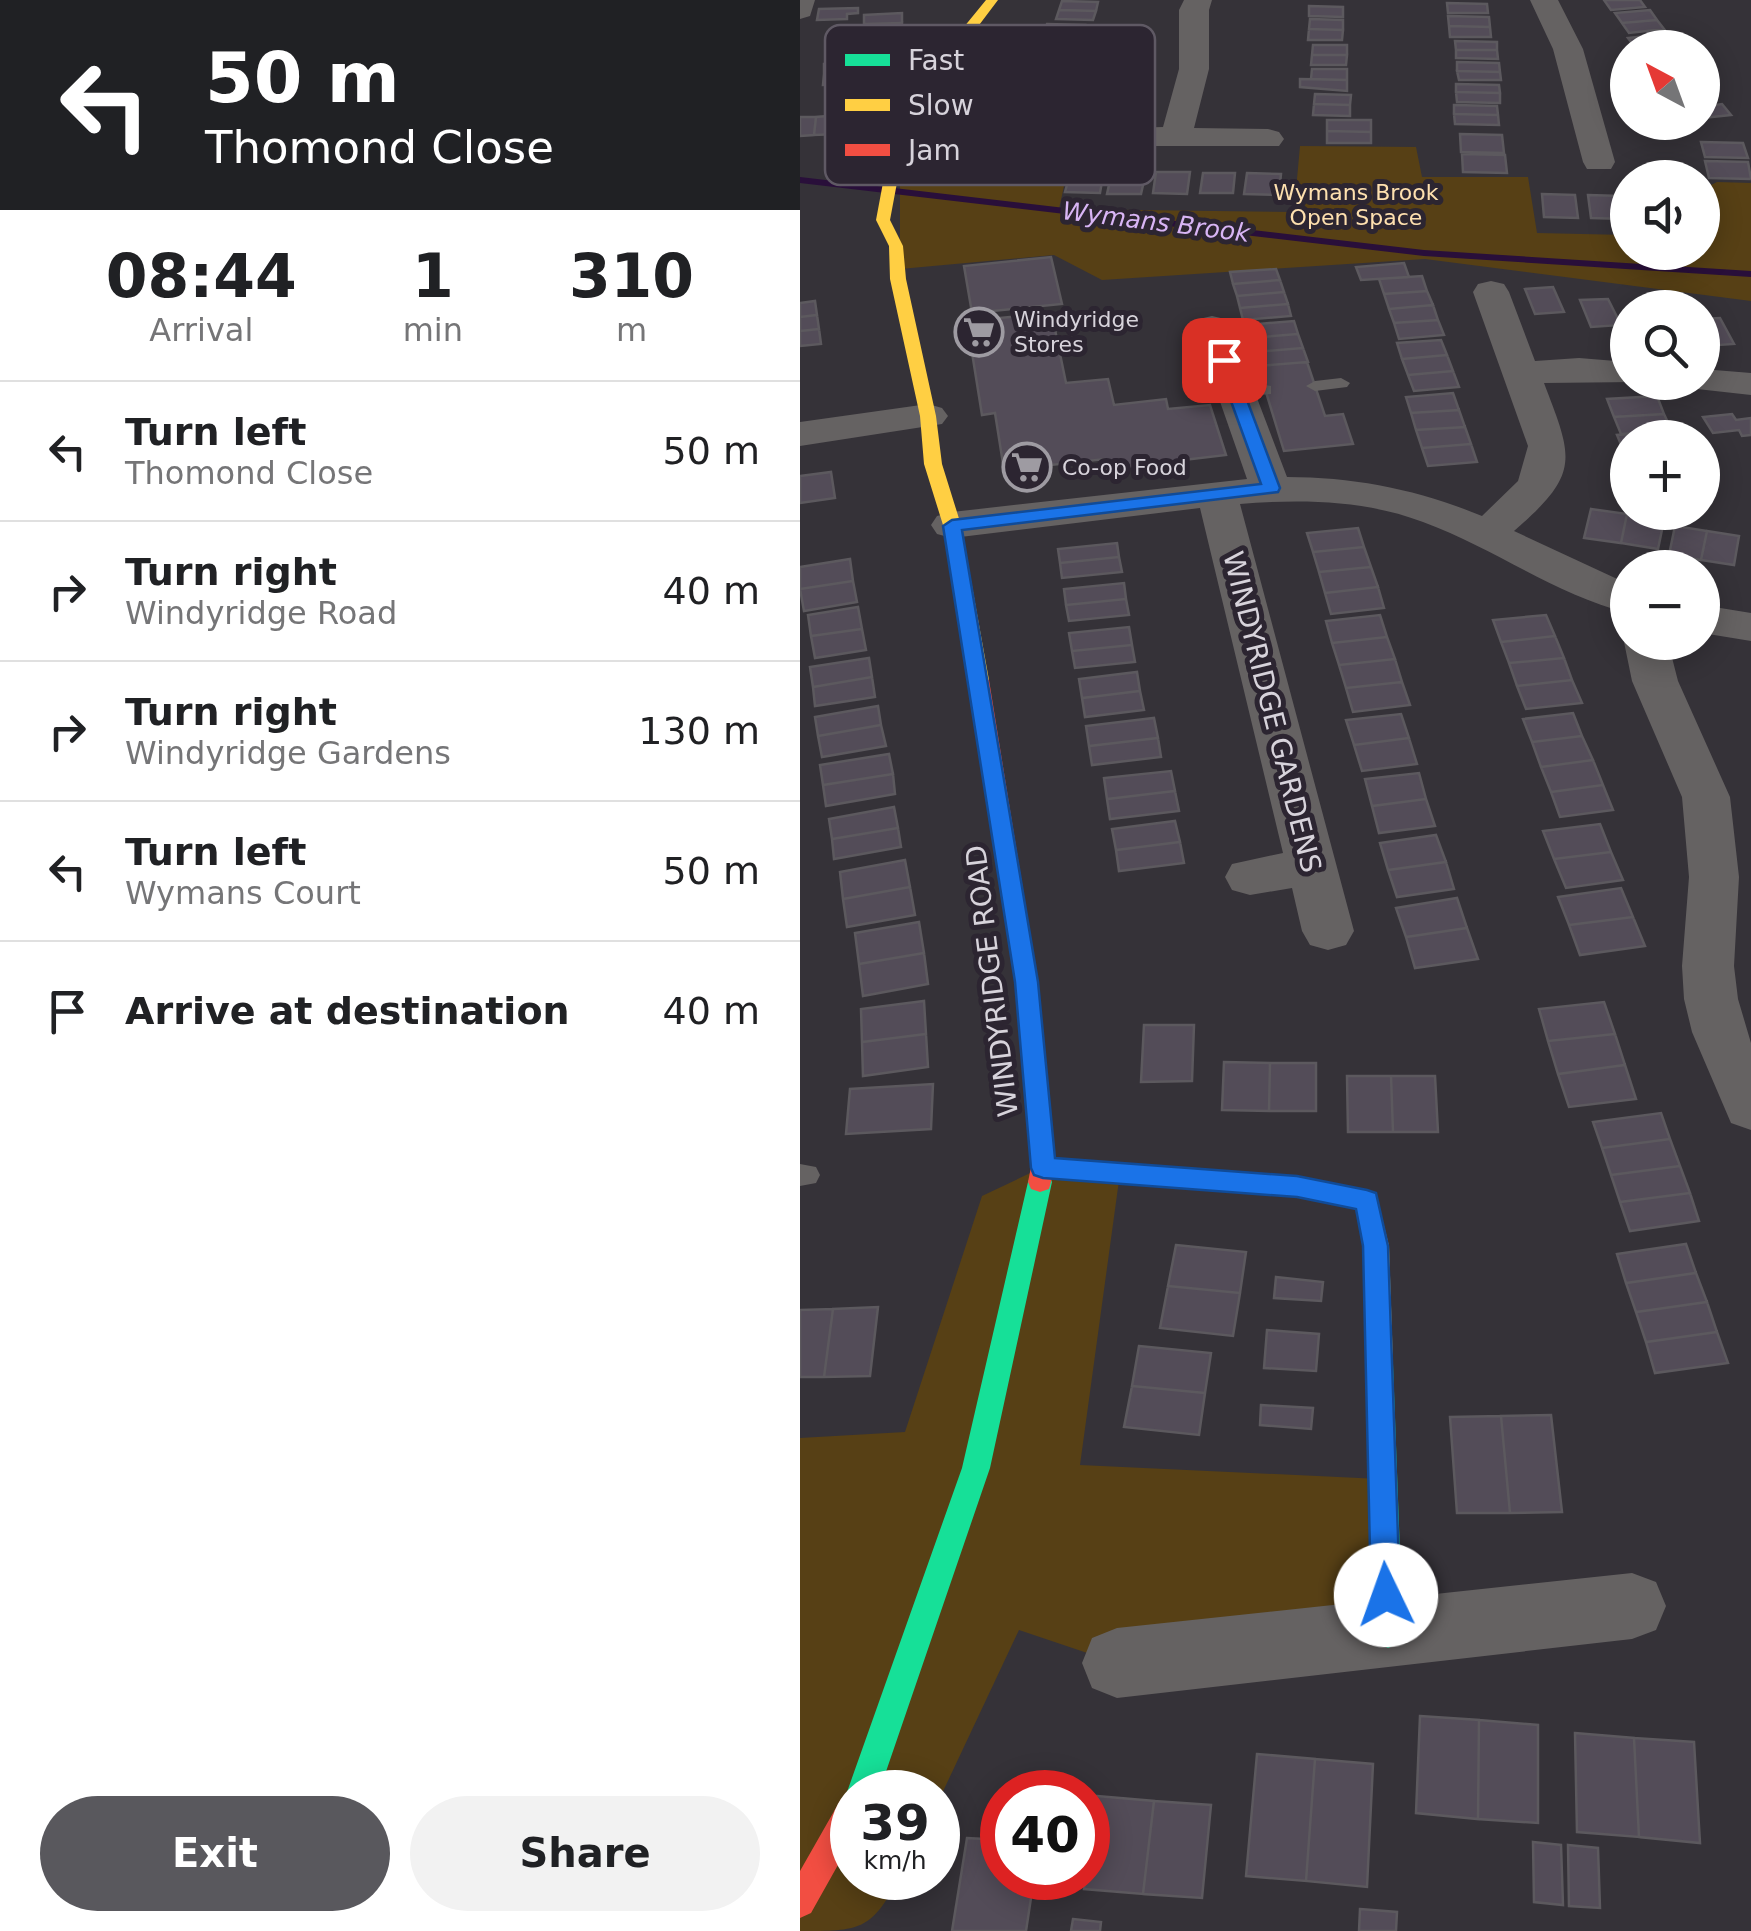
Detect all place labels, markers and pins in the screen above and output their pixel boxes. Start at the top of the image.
supermarket icon: Windyridge Stores [953,306,1005,358]
place label: Windyridge Stores [1014,307,1139,357]
pin [1182,318,1267,403]
supermarket icon: Co-op Food [1001,441,1053,493]
place label: Co-op Food [1062,455,1187,480]

